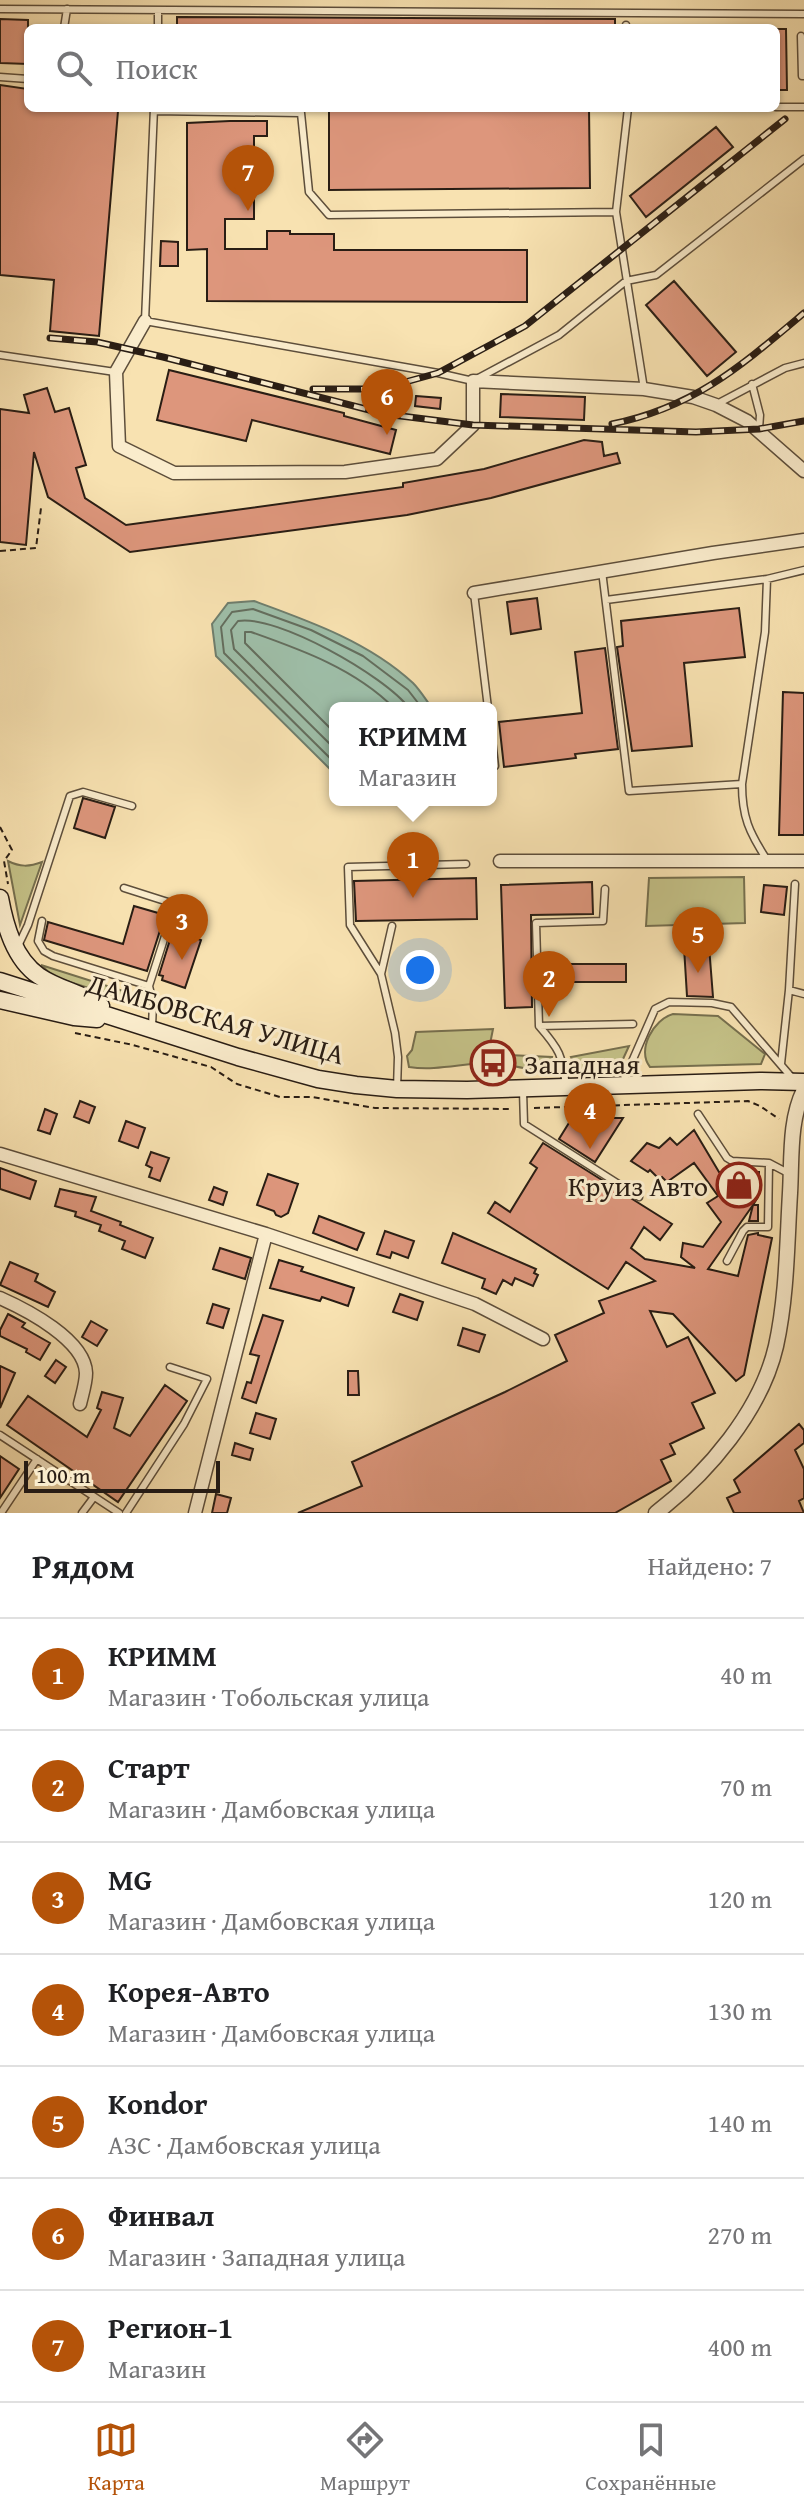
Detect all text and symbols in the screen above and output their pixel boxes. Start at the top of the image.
search box [24,24,780,112]
icon: search [52,46,96,90]
text: Поиск [116,46,198,90]
pin: 7 [222,145,274,211]
pin: 6 [361,369,413,435]
popup [329,702,497,806]
text: КРИММ [358,713,468,757]
text: Магазин [358,757,456,796]
pin: 1 [387,832,439,898]
pin: 3 [156,894,208,960]
pin: 5 [672,907,724,973]
your location [400,950,440,990]
pin: 2 [523,951,575,1017]
street label: ДАМБОВСКАЯ УЛИЦА [81,961,350,1074]
bus stop icon: Западная [469,1039,517,1087]
place label: Западная [524,1043,640,1084]
pin: 4 [564,1083,616,1149]
shop icon: Круиз Авто [715,1161,763,1209]
place label: Круиз Авто [568,1165,708,1206]
scale bar [24,1457,220,1493]
text: 100 m [36,1459,91,1491]
text: Рядом [32,1541,135,1590]
text: Найдено: 7 [648,1546,772,1585]
text: КРИММ [108,1633,217,1677]
text: 1 [51,1655,65,1694]
text: 40 m [720,1655,772,1694]
text: Магазин · Тобольская улица [108,1677,429,1716]
text: Старт [108,1745,189,1789]
text: 2 [51,1767,65,1806]
text: 70 m [720,1767,772,1806]
text: Магазин · Дамбовская улица [108,1789,435,1828]
text: MG [108,1857,152,1901]
text: 3 [51,1879,65,1918]
text: 120 m [707,1879,772,1918]
text: Магазин · Дамбовская улица [108,1901,435,1940]
text: Корея-Авто [108,1969,270,2013]
text: 4 [51,1991,65,2030]
text: 130 m [707,1991,772,2030]
text: Магазин · Дамбовская улица [108,2013,435,2052]
text: Kondor [108,2081,208,2125]
text: 5 [51,2103,65,2142]
text: 140 m [707,2103,772,2142]
text: АЗС · Дамбовская улица [108,2125,381,2164]
text: Финвал [108,2193,214,2237]
text: 6 [51,2215,65,2254]
text: 270 m [707,2215,772,2254]
text: Магазин · Западная улица [108,2237,405,2276]
text: Регион-1 [108,2305,233,2349]
text: 7 [51,2327,65,2366]
text: 400 m [707,2327,772,2366]
text: Магазин [108,2349,206,2388]
tab: Карта [88,2418,145,2498]
tab: Маршрут [320,2418,410,2498]
tab: Сохранённые [585,2418,716,2498]

